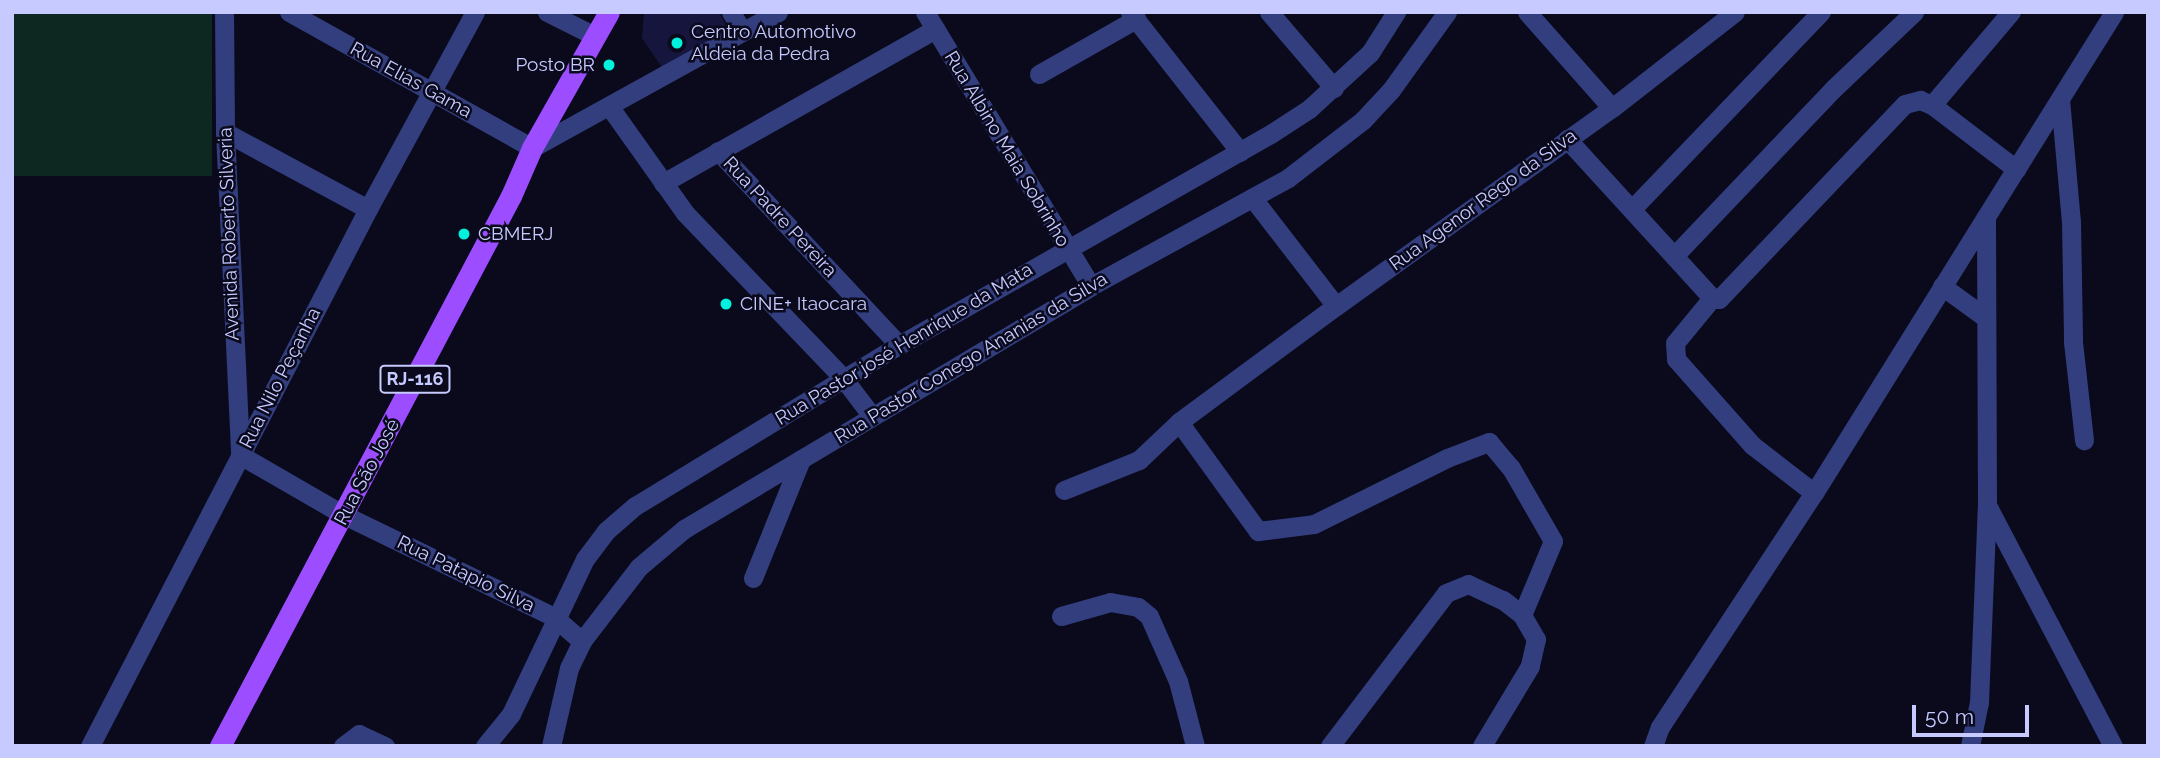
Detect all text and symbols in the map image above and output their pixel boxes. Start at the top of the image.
place label: Centro Automotivo Aldeia da Pedra [691,21,857,65]
marker: Centro Automotivo Aldeia da Pedra [669,35,685,51]
street label: Rua Elias Gama [346,37,476,123]
street label: Rua Albino Maia Sobrinho [939,47,1075,251]
place label: Posto BR [515,54,595,76]
marker: Posto BR [601,57,617,73]
street label: Rua Agenor Rego da Silva [1384,124,1582,276]
street label: Avenida Roberto Silveria [214,127,244,341]
street label: Rua Padre Pereira [718,152,842,282]
place label: CBMERJ [478,223,553,245]
marker: CBMERJ [456,226,472,242]
street label: Rua Pastor josé Henrique da Mata [771,258,1037,430]
street label: Rua Pastor Conego Ananias da Silva [830,267,1112,449]
place label: CINE+ Itaocara [740,293,867,315]
marker: CINE+ Itaocara [718,296,734,312]
street label: Rua Nilo Peçanha [235,304,325,452]
road number: RJ-116 [378,365,452,394]
street label: Rua São José [329,415,405,529]
street label: Rua Patapio Silva [393,531,539,617]
scale bar [1915,692,2032,736]
text: 50 m [1925,704,1974,729]

